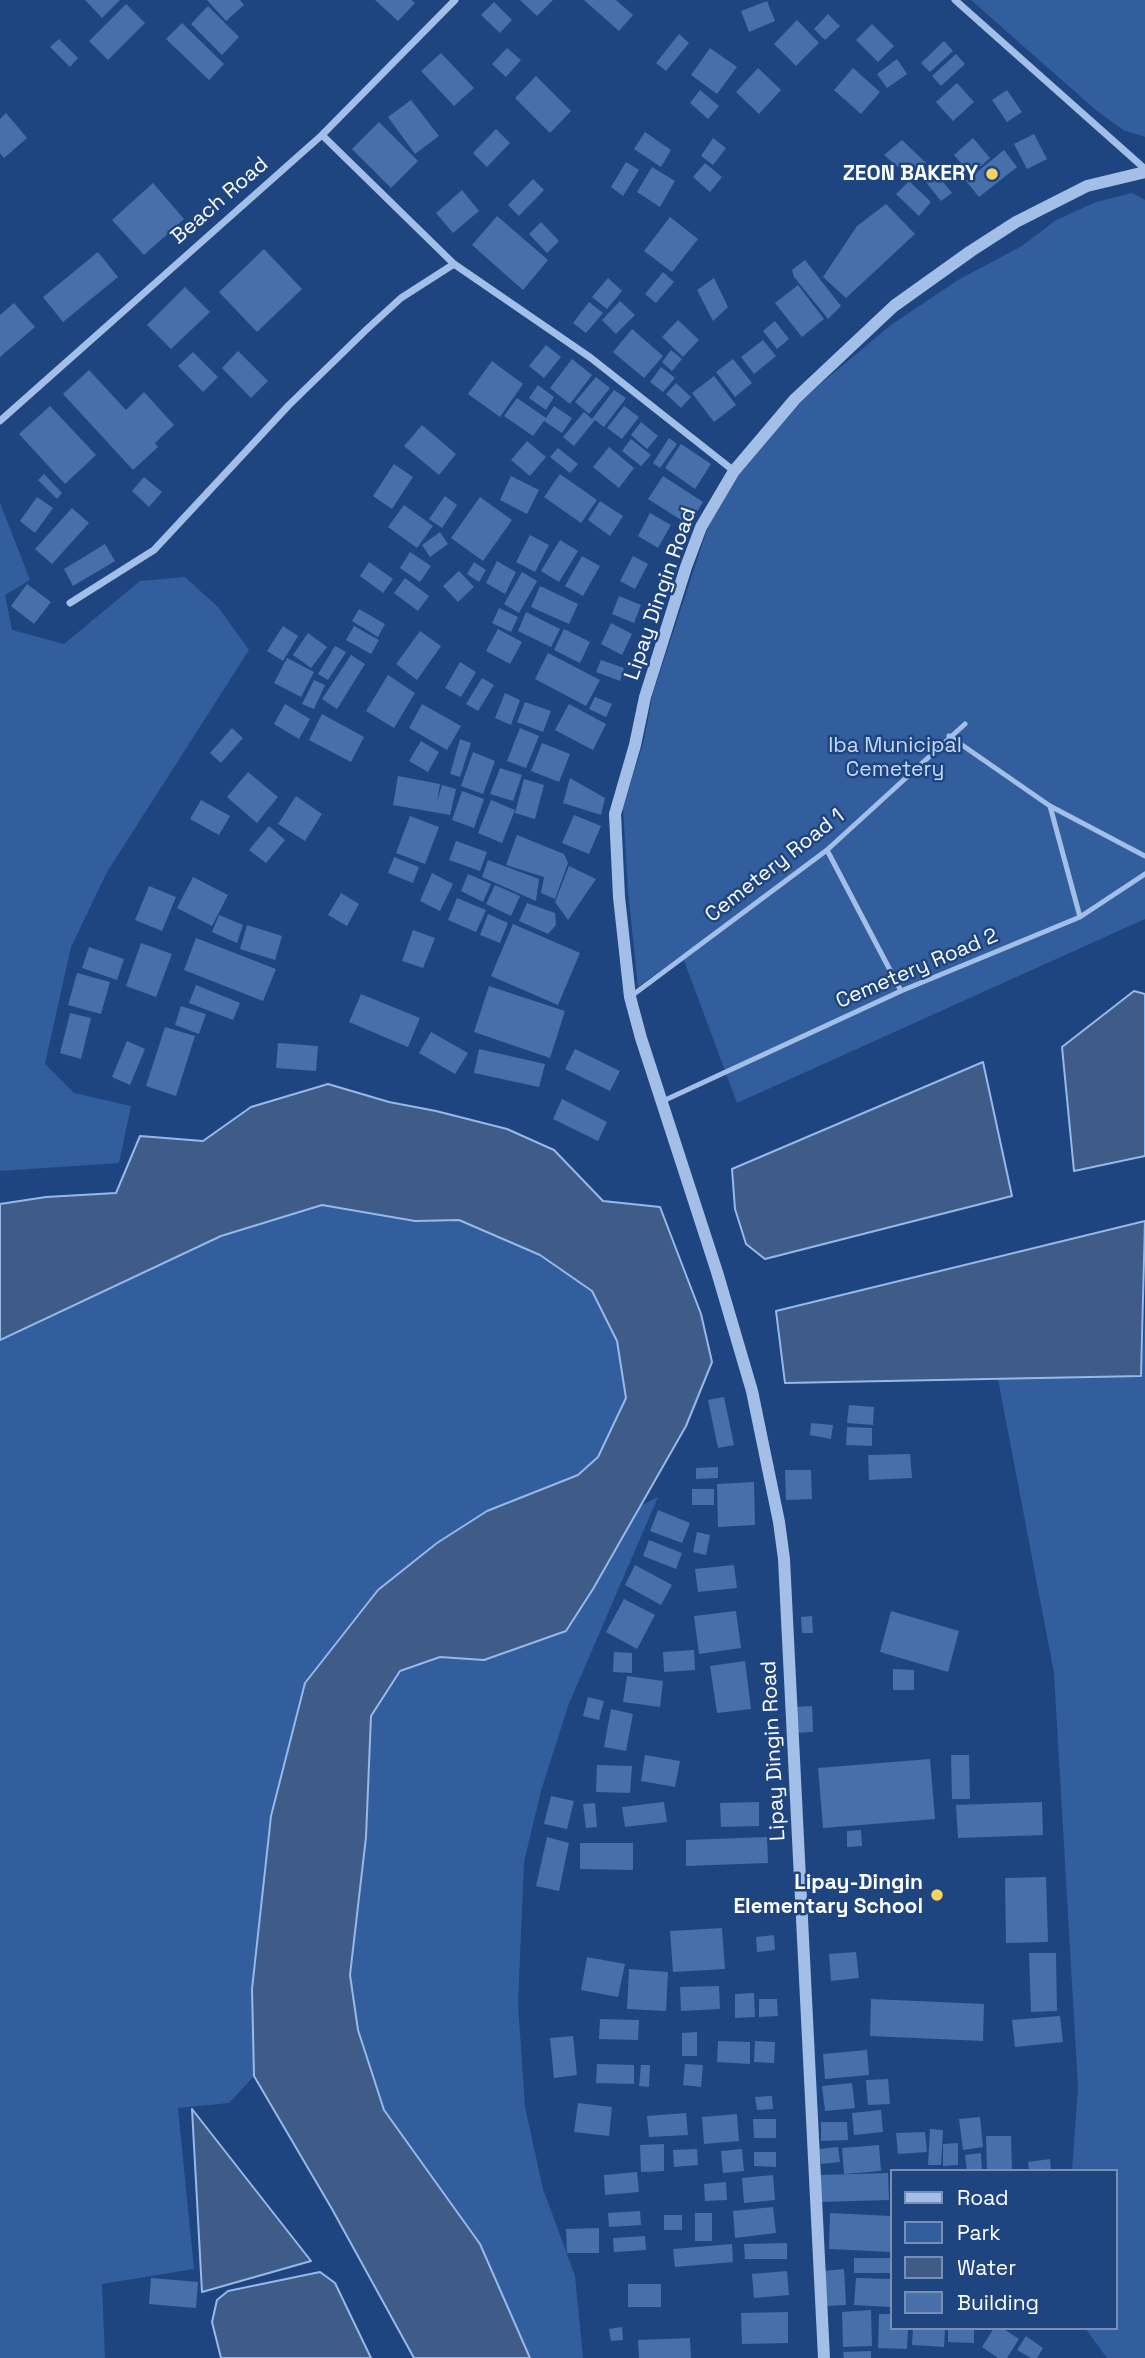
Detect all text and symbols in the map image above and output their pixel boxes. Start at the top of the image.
street label: Beach Road [166,152,274,250]
place label: ZEON BAKERY [843,161,978,187]
marker: ZEON BAKERY [984,166,1000,182]
street label: Lipay Dingin Road [620,505,702,683]
park label: Iba Municipal Cemetery [828,733,962,783]
street label: Cemetery Road 1 [700,804,850,928]
street label: Cemetery Road 2 [832,924,1002,1014]
street label: Lipay Dingin Road [757,1660,791,1842]
place label: Lipay-Dingin Elementary School [733,1870,923,1920]
marker: Lipay-Dingin Elementary School [929,1887,945,1903]
legend [890,2169,1117,2330]
text: Road [957,2184,1009,2211]
text: Park [957,2219,1001,2246]
text: Water [957,2254,1016,2281]
text: Building [957,2289,1039,2316]

